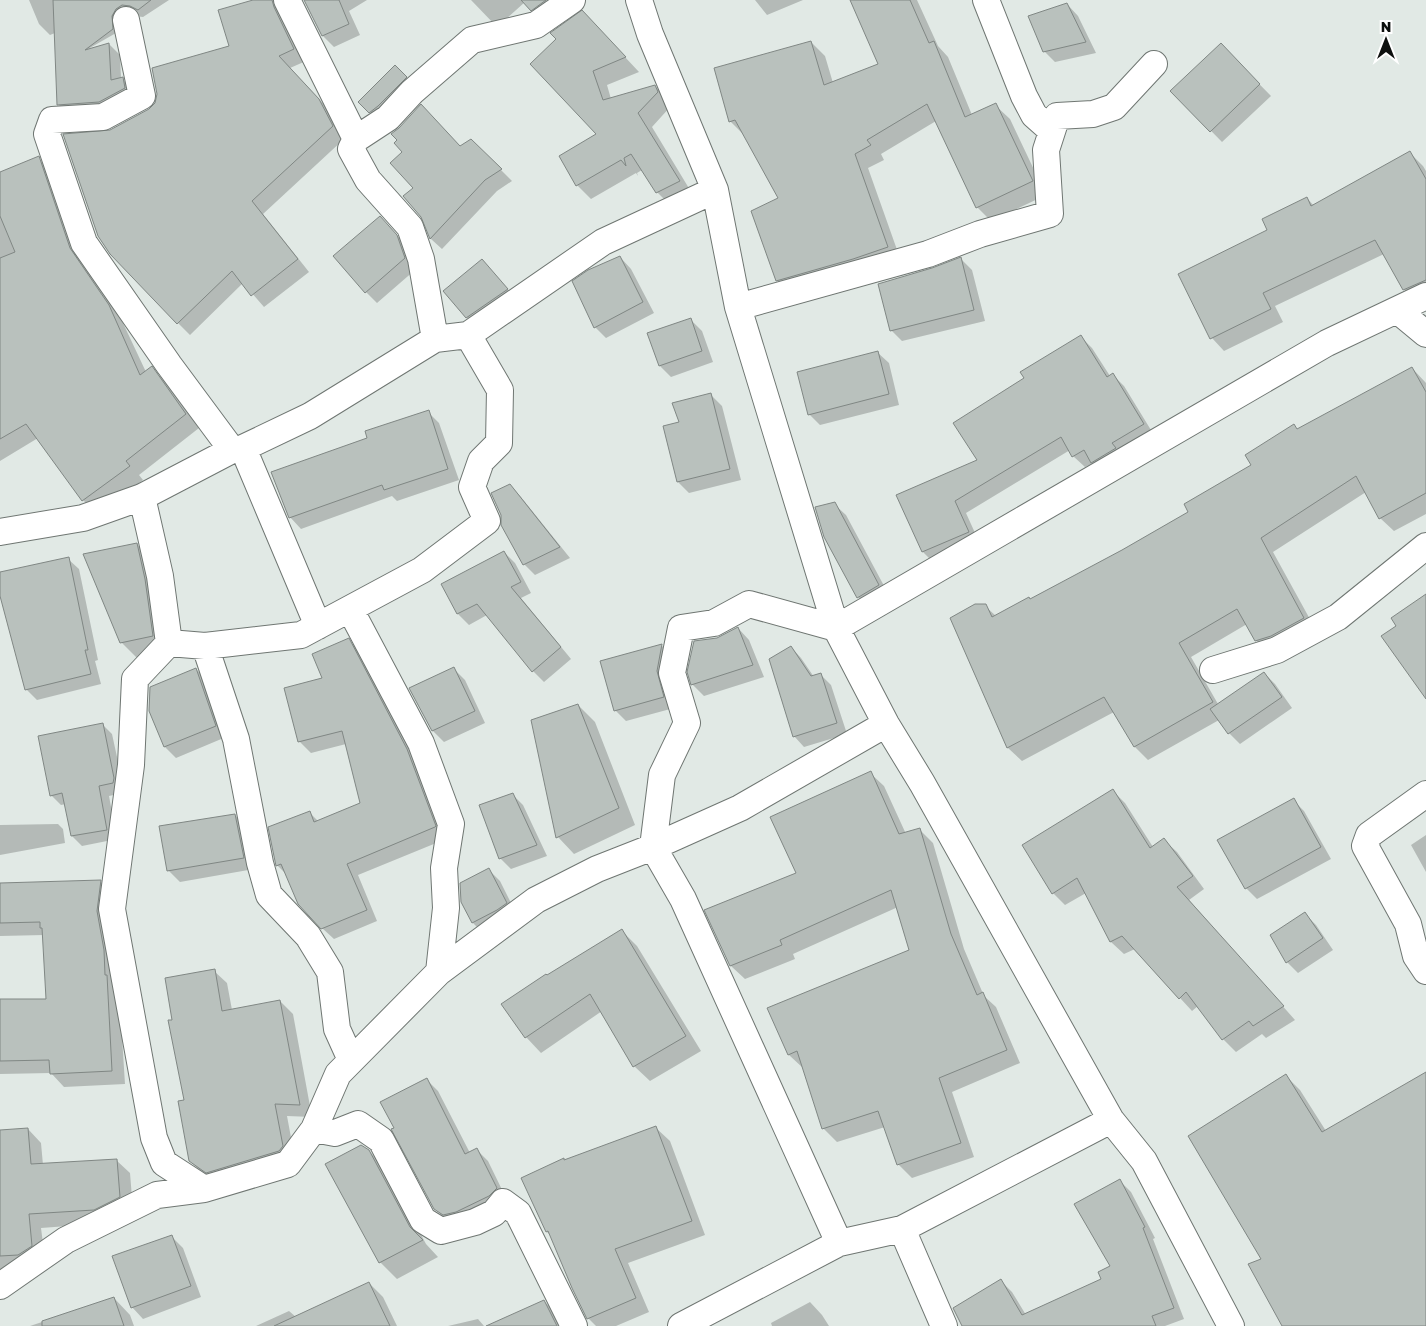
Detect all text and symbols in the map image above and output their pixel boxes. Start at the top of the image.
north arrow [1361,15,1411,65]
text: N [1381,18,1391,35]

